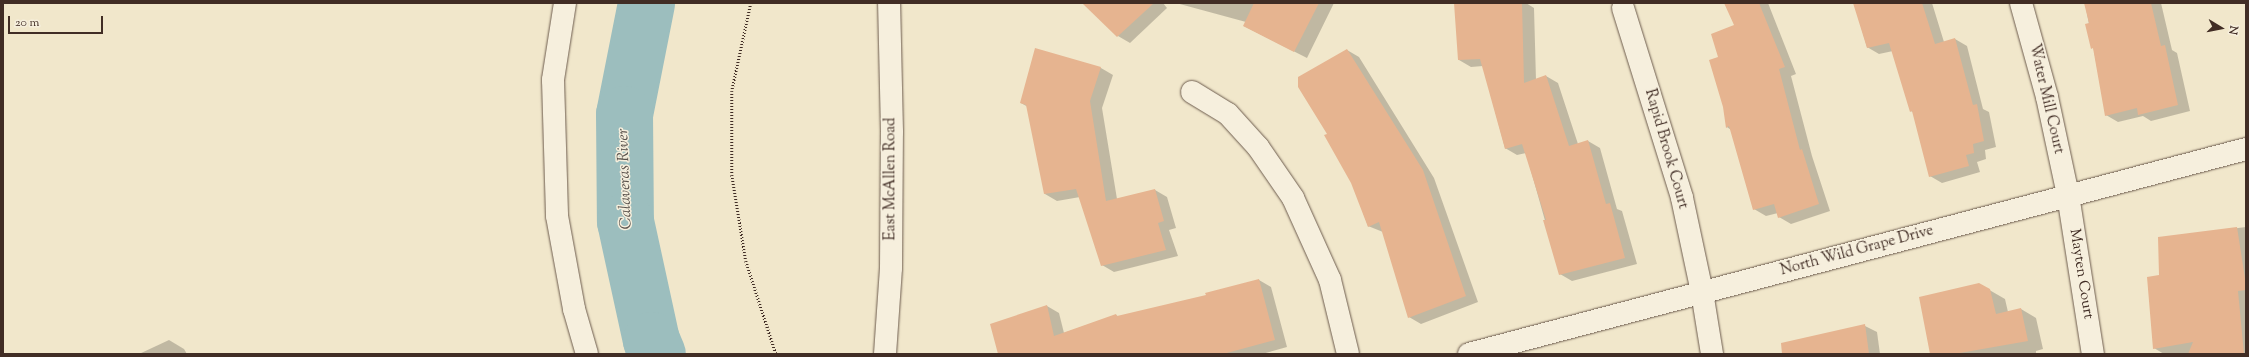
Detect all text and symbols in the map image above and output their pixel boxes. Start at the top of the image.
scale bar [10,8,105,34]
north arrow [2201,8,2241,48]
text: 20 m [15,14,39,32]
text: N [2224,24,2241,36]
street label: Water Mill Court [2025,42,2067,156]
street label: Rapid Brook Court [1640,87,1692,211]
street label: East McAllen Road [882,118,900,240]
water label: Calaveras River [615,128,637,230]
street label: North Wild Grape Drive [1778,222,1936,280]
street label: Mayten Court [2065,227,2097,321]

